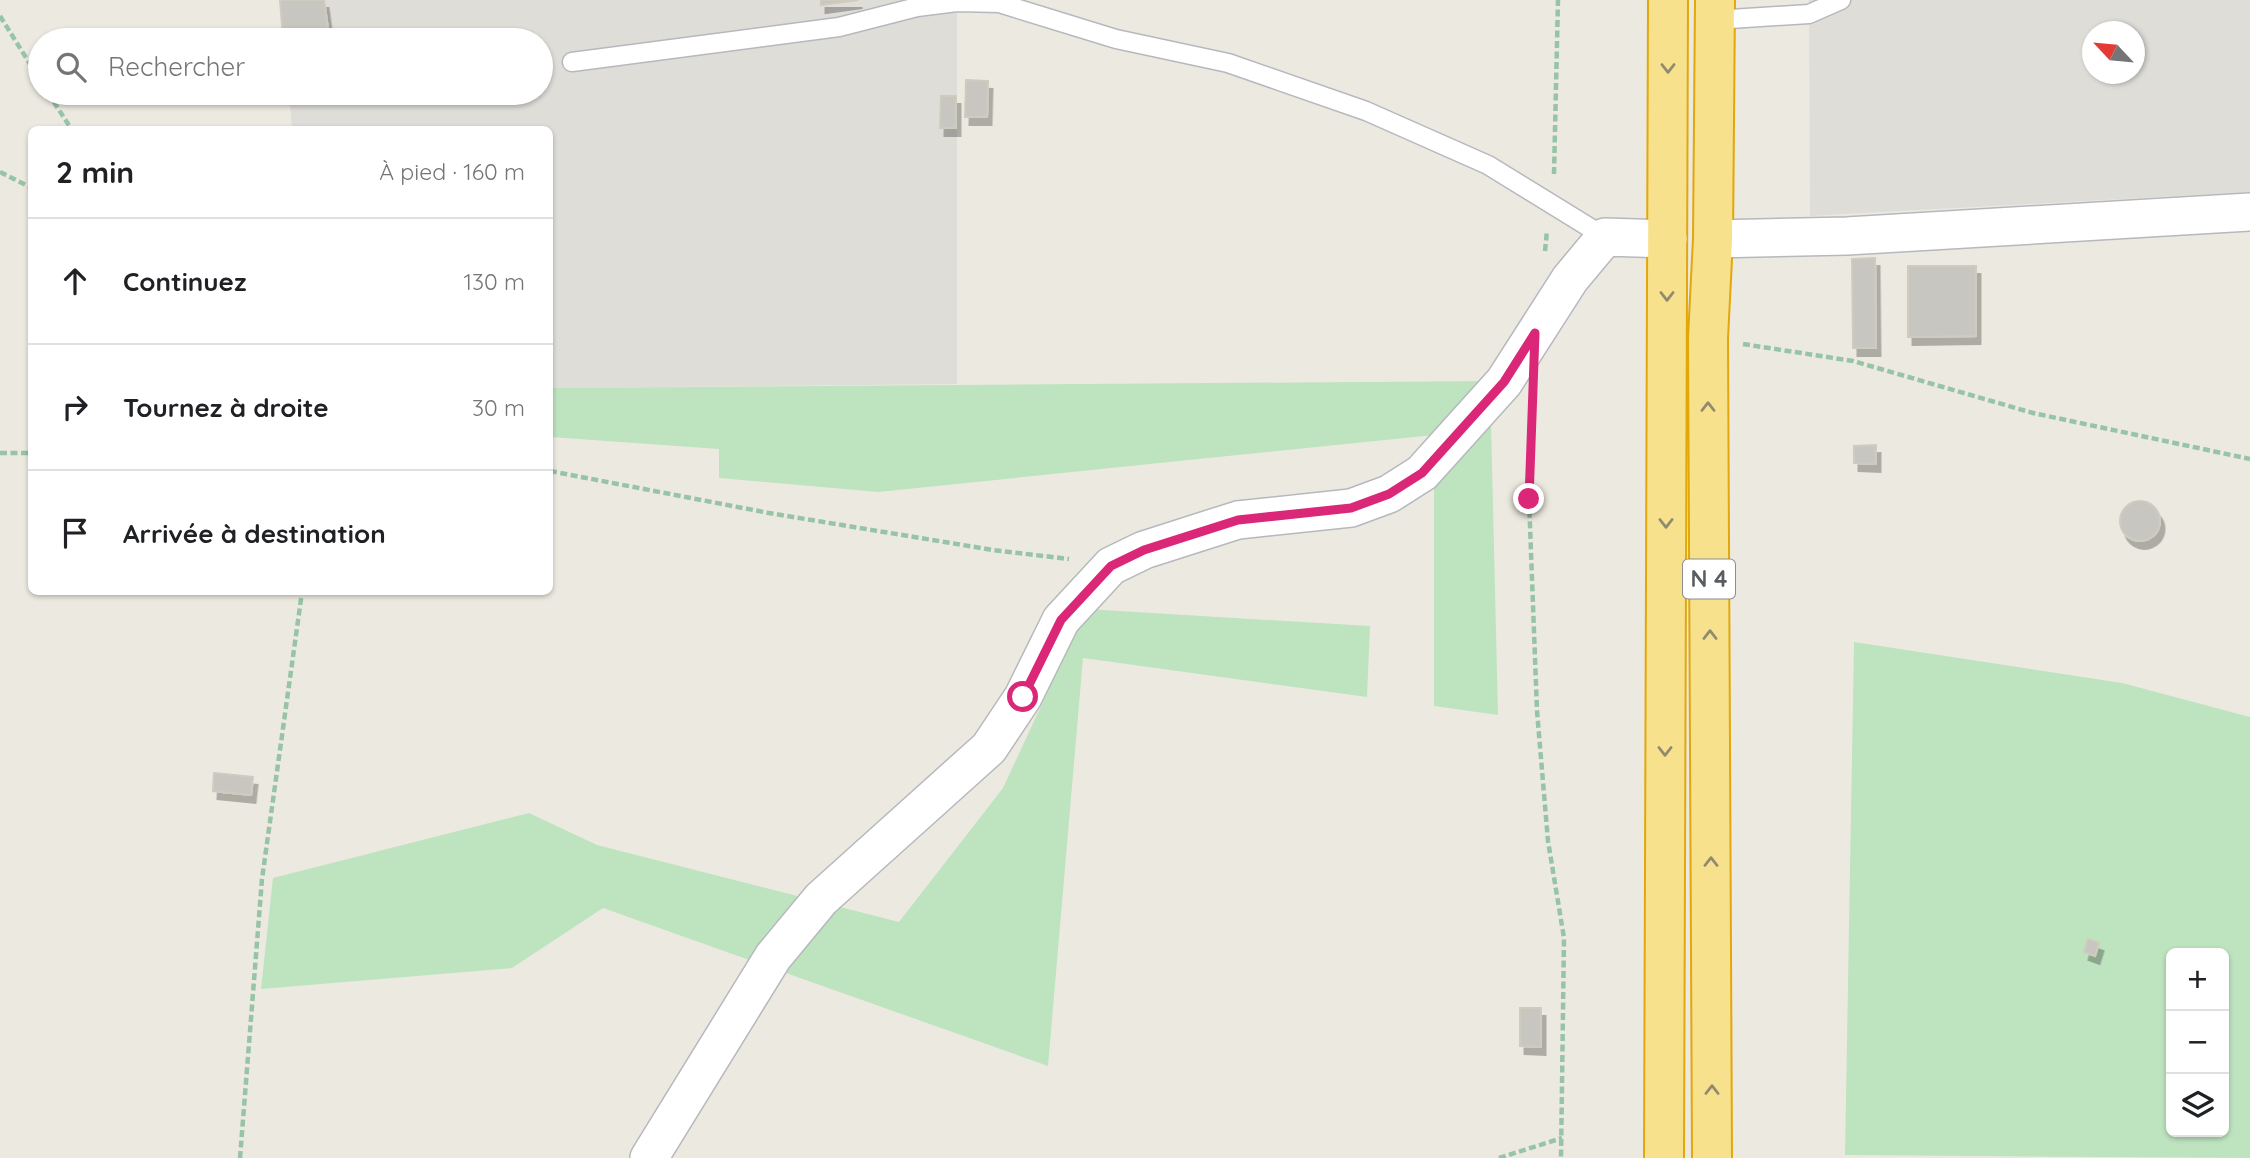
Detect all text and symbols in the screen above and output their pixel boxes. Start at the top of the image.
north arrow [2082,21,2145,84]
search box [28,28,553,105]
icon: search [52,48,90,86]
text: Rechercher [108,50,245,83]
one-way arrow [1660,63,1676,74]
text: 2 min [56,153,134,191]
text: À pied · 160 m [379,157,525,186]
icon: ahead [56,262,94,300]
text: Continuez [123,265,246,298]
text: 130 m [463,267,525,296]
one-way arrow [1659,291,1675,301]
icon: right [56,388,94,426]
text: Tournez à droite [123,391,328,424]
text: 30 m [472,393,525,422]
one-way arrow [1700,402,1716,412]
route end [1513,483,1544,514]
icon: arrive [56,514,94,552]
text: Arrivée à destination [123,517,386,550]
one-way arrow [1658,518,1674,529]
road number: N 4 [1683,559,1735,598]
one-way arrow [1702,629,1718,640]
route start [1007,681,1038,712]
one-way arrow [1658,745,1673,756]
one-way arrow [1704,857,1719,868]
map controls [2166,948,2229,1137]
button: + [2166,948,2229,1011]
button: − [2166,1011,2229,1074]
button: layers [2166,1074,2229,1137]
one-way arrow [1704,1084,1720,1095]

